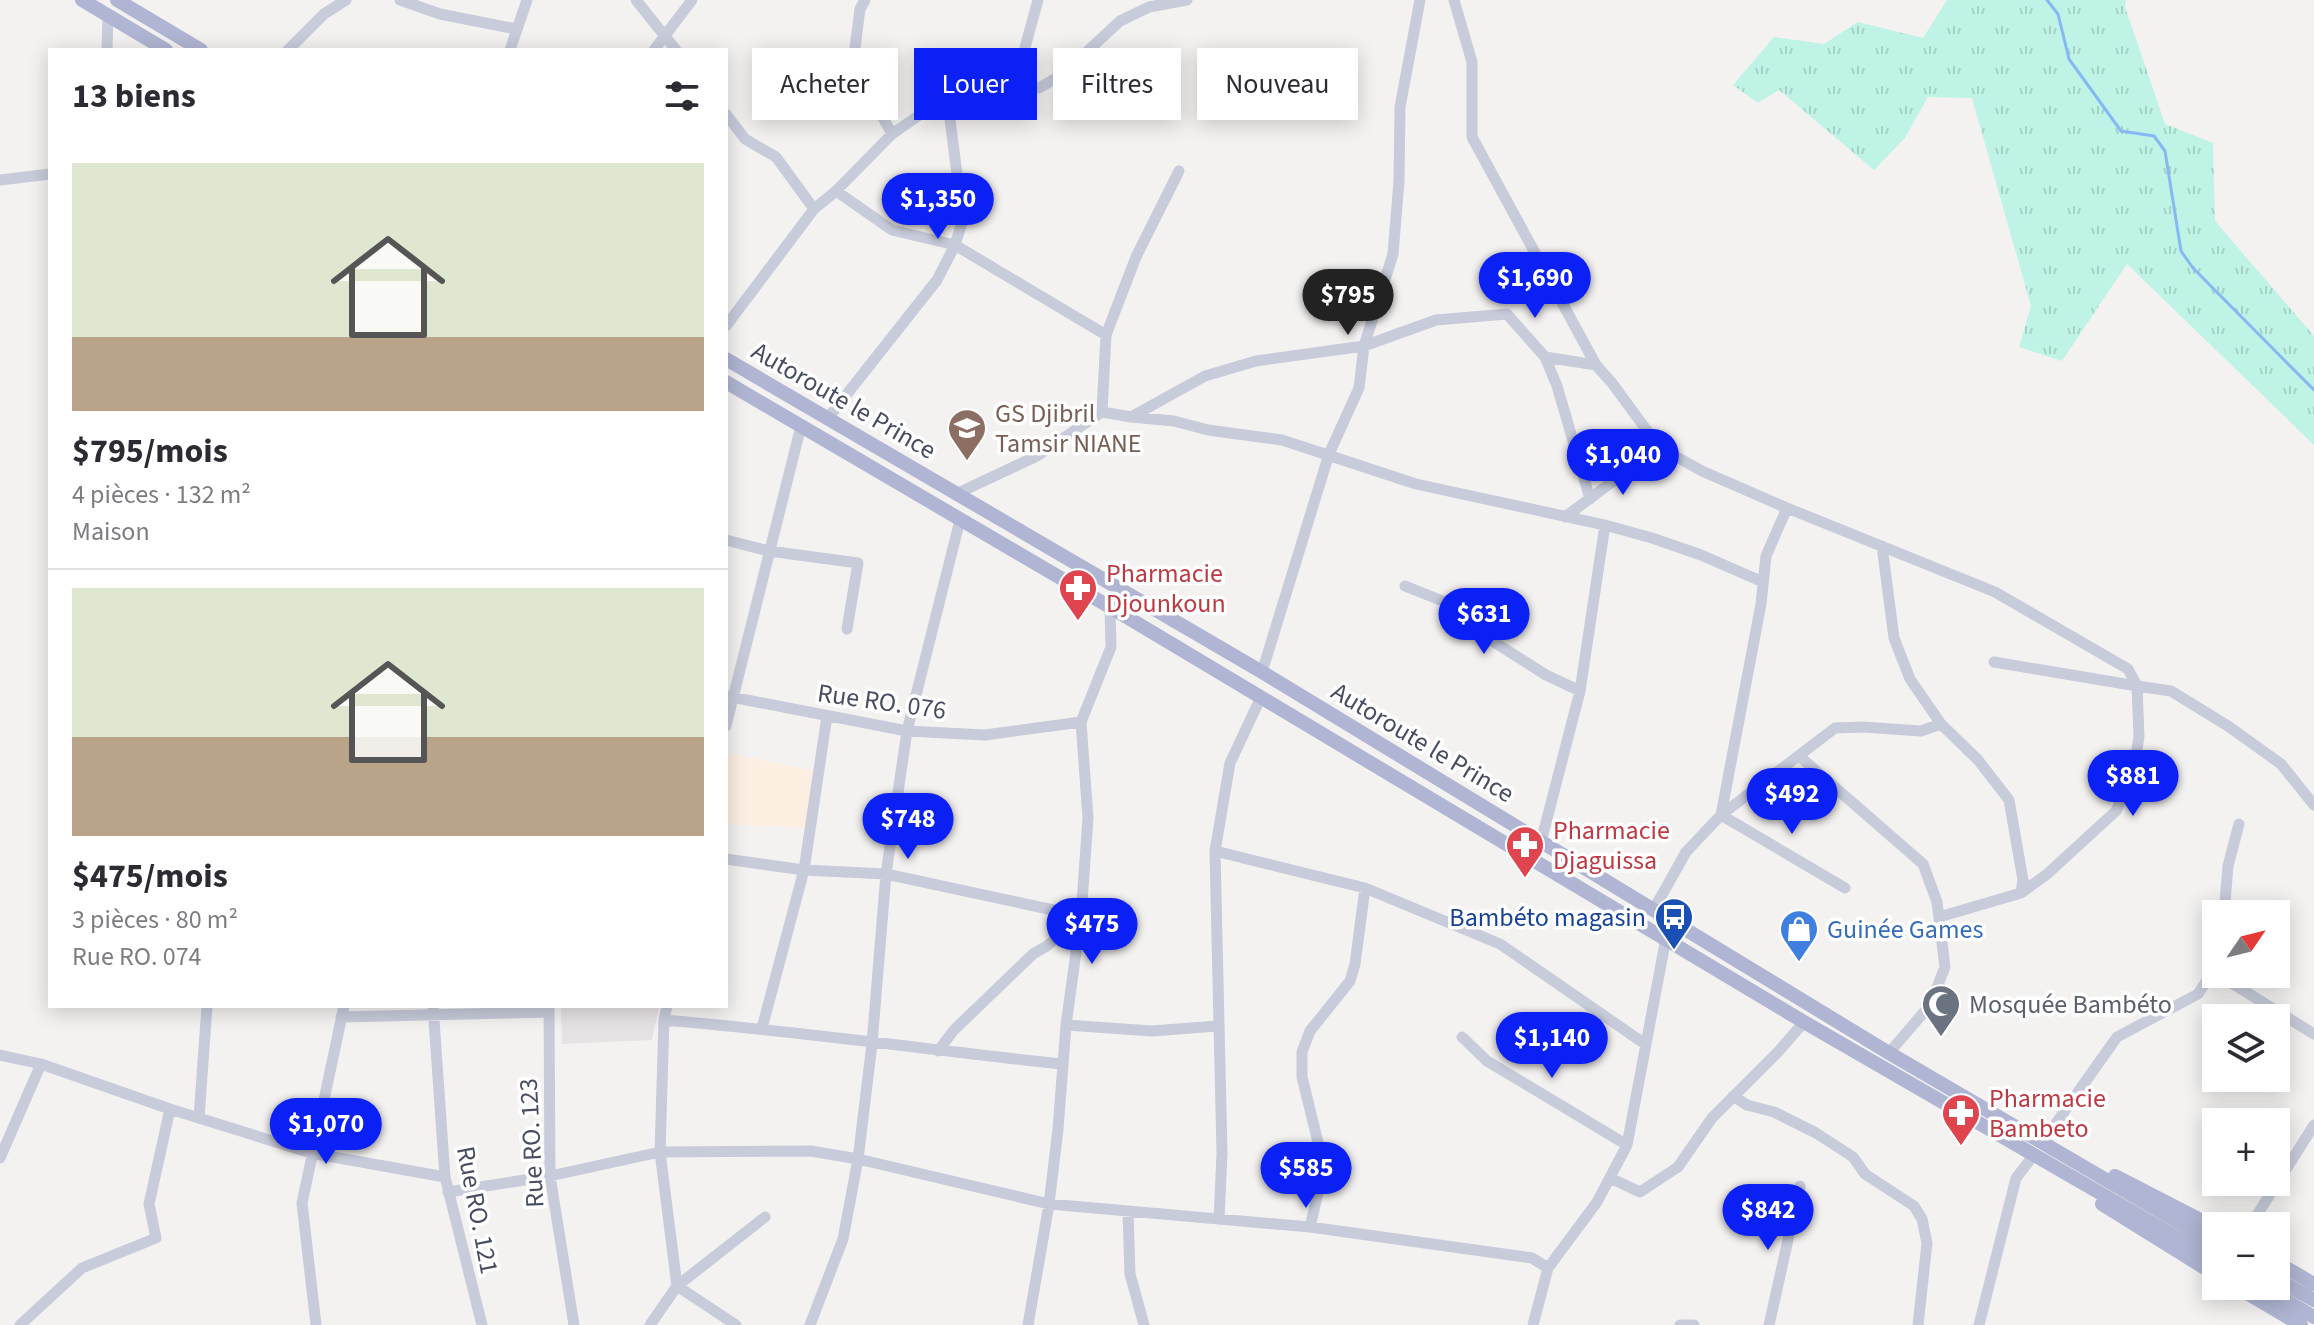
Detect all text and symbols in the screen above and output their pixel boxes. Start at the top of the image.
chip: Acheter [752,48,898,120]
chip: Louer [914,48,1037,120]
chip: Filtres [1053,48,1181,120]
chip: Nouveau [1197,48,1358,120]
text: 13 biens [72,72,196,121]
icon: filters [660,74,704,118]
pin: $1,350 [873,173,1003,241]
text: $1,350 [900,180,976,217]
icon: home [316,215,460,359]
pin: $1,690 [1470,252,1600,320]
text: $1,690 [1497,259,1573,296]
pin: $795 [1301,269,1395,337]
text: $795 [1321,276,1375,313]
street label: Autoroute le Prince [745,333,943,468]
place label: GS Djibril Tamsir NIANE [995,395,1142,462]
school or university icon: GS Djibril Tamsir NIANE [946,407,988,462]
text: $795/mois [72,427,228,476]
pin: $1,040 [1558,429,1688,497]
text: $1,040 [1585,436,1661,473]
text: 4 pièces · 132 m² [72,476,251,513]
text: Maison [72,513,150,550]
place label: Pharmacie Djounkoun [1106,555,1226,622]
pharmacy icon: Pharmacie Djounkoun [1057,567,1099,622]
pin: $631 [1437,588,1531,656]
text: $631 [1457,595,1511,632]
icon: home [316,640,460,784]
street label: Autoroute le Prince [1324,673,1521,812]
street label: Rue RO. 076 [815,674,949,729]
pin: $881 [2086,750,2180,818]
text: $881 [2106,757,2160,794]
pin: $492 [1745,768,1839,836]
text: $492 [1765,775,1819,812]
pin: $748 [861,793,955,861]
text: $748 [881,800,935,837]
place label: Pharmacie Djaguissa [1553,812,1670,879]
pharmacy icon: Pharmacie Djaguissa [1504,824,1546,879]
text: $475/mois [72,852,228,901]
bus stop icon: Bambéto magasin [1653,896,1695,951]
pin: $475 [1045,898,1139,966]
place label: Bambéto magasin [1449,899,1646,936]
north arrow [2202,900,2290,988]
map controls [2202,900,2290,1300]
text: 3 pièces · 80 m² [72,901,238,938]
text: $475 [1065,905,1119,942]
shop icon: Guinée Games [1778,908,1820,963]
place label: Guinée Games [1827,911,1983,948]
text: Rue RO. 074 [72,938,202,975]
mosque icon: Mosquée Bambéto [1920,983,1962,1038]
place label: Mosquée Bambéto [1969,986,2172,1023]
button: layers [2202,1004,2290,1092]
pin: $1,140 [1487,1012,1617,1080]
text: $1,140 [1514,1019,1590,1056]
street label: Rue RO. 123 [510,1077,553,1209]
place label: Pharmacie Bambeto [1989,1080,2106,1147]
pharmacy icon: Pharmacie Bambeto [1940,1092,1982,1147]
pin: $1,070 [261,1098,391,1166]
text: $1,070 [288,1105,364,1142]
button: + [2202,1108,2290,1196]
pin: $585 [1259,1142,1353,1210]
street label: Rue RO. 121 [447,1143,508,1277]
text: $585 [1279,1149,1333,1186]
pin: $842 [1721,1184,1815,1252]
text: $842 [1741,1191,1795,1228]
button: − [2202,1212,2290,1300]

